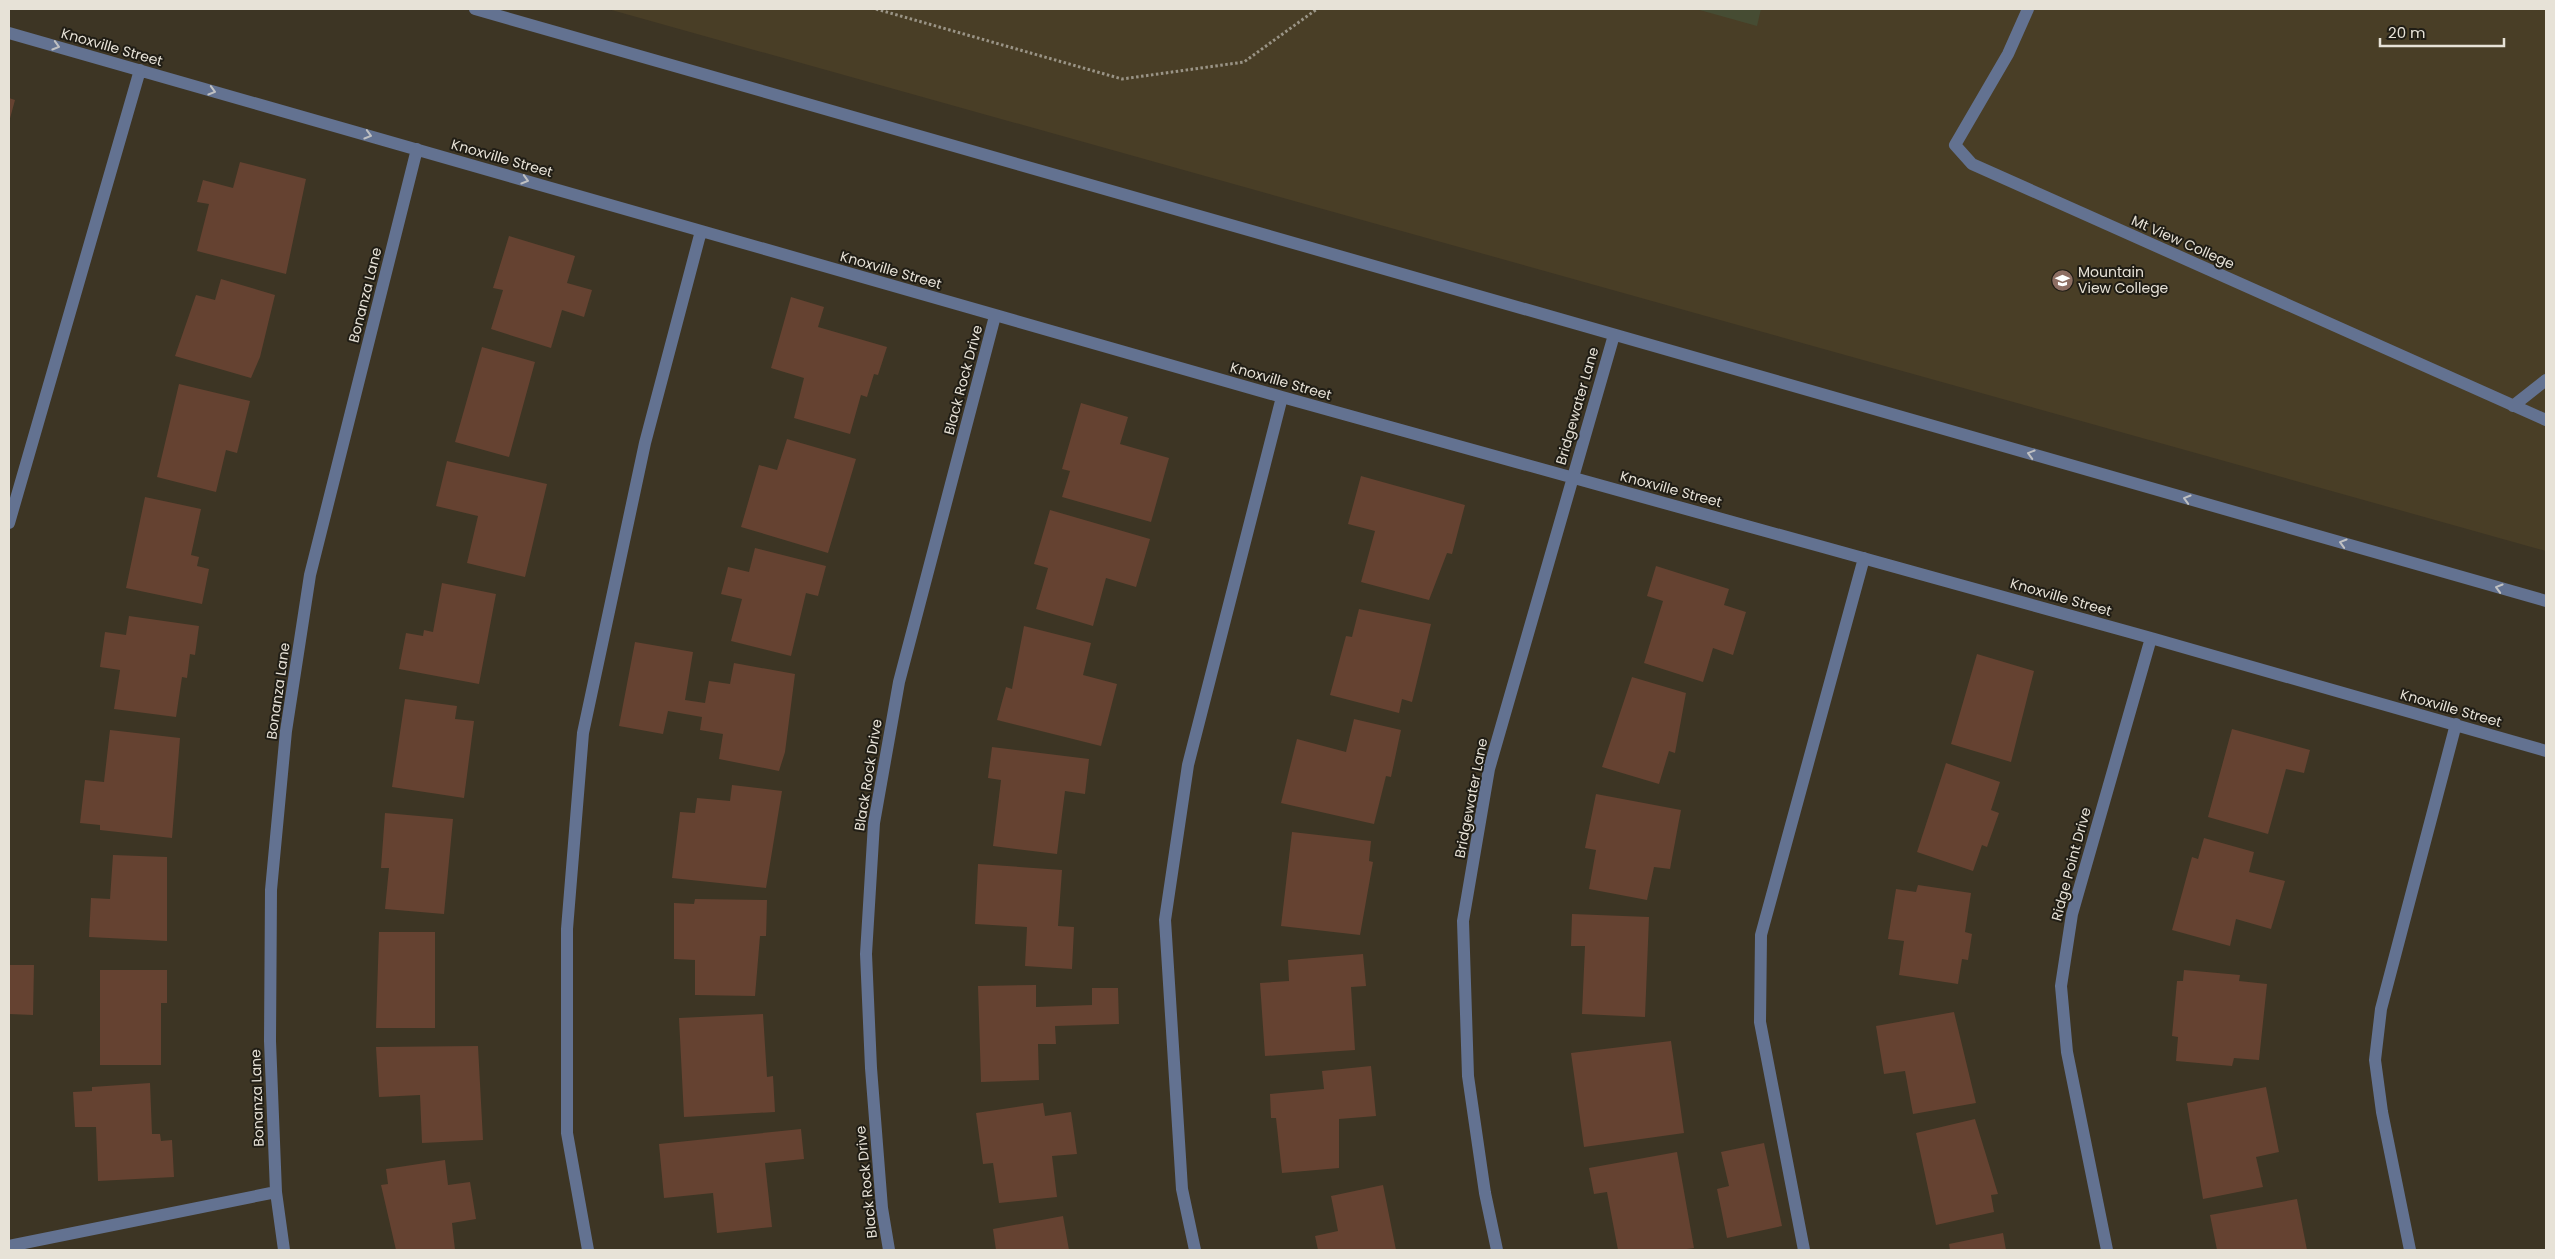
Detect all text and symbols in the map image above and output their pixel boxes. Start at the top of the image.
scale bar [2380,15,2504,47]
text: 20 m [2388,22,2426,43]
street label: Knoxville Street [59,23,165,71]
one-way arrow [51,41,59,51]
one-way arrow [208,85,216,95]
one-way arrow [364,130,372,140]
street label: Knoxville Street [449,134,555,182]
one-way arrow [520,175,528,185]
street label: Mt View College [2128,210,2238,274]
street label: Bonanza Lane [343,245,387,345]
street label: Knoxville Street [838,246,944,294]
place label: Mountain View College [2078,262,2169,298]
school or university icon: Mountain View College [2050,268,2074,292]
street label: Black Rock Drive [939,323,987,437]
street label: Bridgewater Lane [1551,344,1603,467]
street label: Knoxville Street [1228,357,1334,405]
one-way arrow [2026,449,2035,460]
street label: Knoxville Street [1618,466,1724,512]
one-way arrow [2183,494,2191,504]
one-way arrow [2340,539,2348,549]
street label: Knoxville Street [2008,573,2114,621]
one-way arrow [2495,583,2504,594]
street label: Bonanza Lane [261,641,295,741]
street label: Knoxville Street [2398,684,2504,732]
street label: Black Rock Drive [849,717,887,832]
street label: Bridgewater Lane [1450,736,1492,860]
street label: Ridge Point Drive [2046,805,2096,923]
street label: Bonanza Lane [245,1049,269,1147]
street label: Black Rock Drive [850,1124,882,1239]

